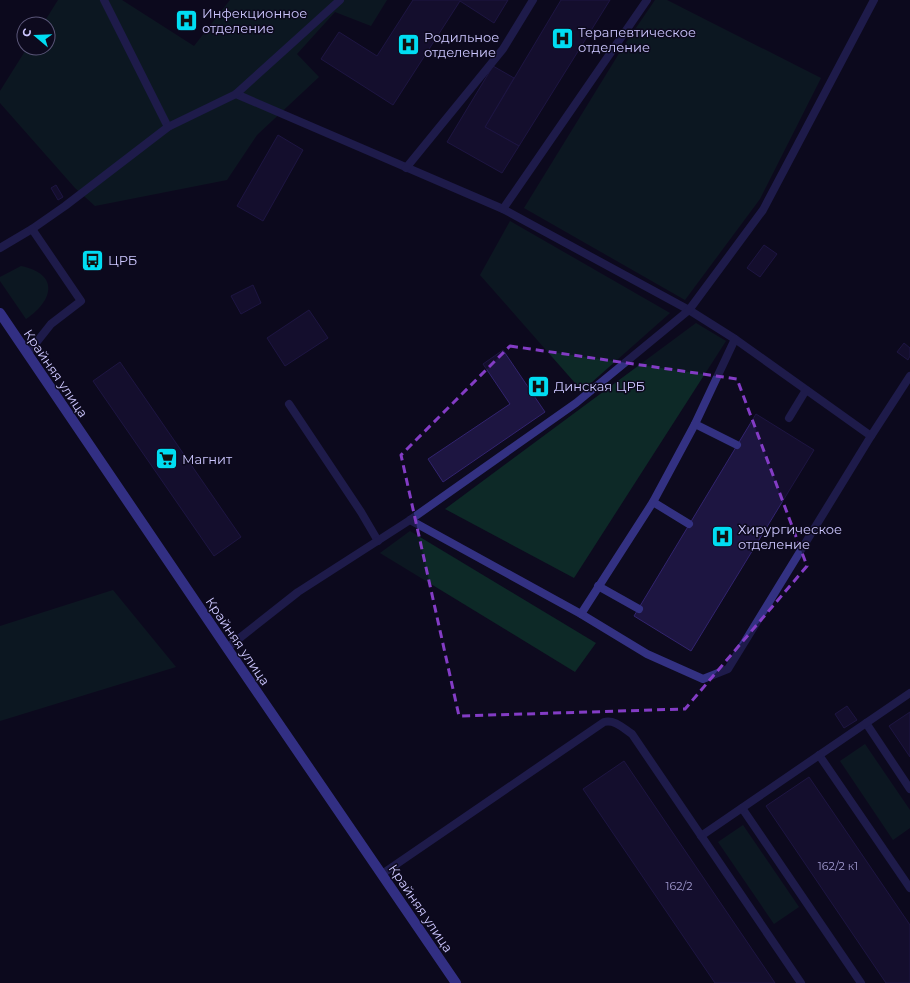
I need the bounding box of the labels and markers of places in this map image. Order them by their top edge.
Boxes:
place label: Инфекционное отделение [202,5,307,36]
hospital icon: Инфекционное отделение [173,7,199,33]
place label: Терапевтическое отделение [578,24,696,55]
hospital icon: Терапевтическое отделение [549,26,575,52]
place label: Родильное отделение [424,29,499,60]
hospital icon: Родильное отделение [396,31,422,57]
bus stop icon: ЦРБ [79,247,105,273]
place label: ЦРБ [108,252,137,268]
hospital icon: Динская ЦРБ [526,373,552,399]
place label: Динская ЦРБ [554,378,645,394]
supermarket icon: Магнит [154,446,180,472]
place label: Магнит [182,451,233,467]
place label: Хирургическое отделение [738,521,842,552]
hospital icon: Хирургическое отделение [709,523,735,549]

